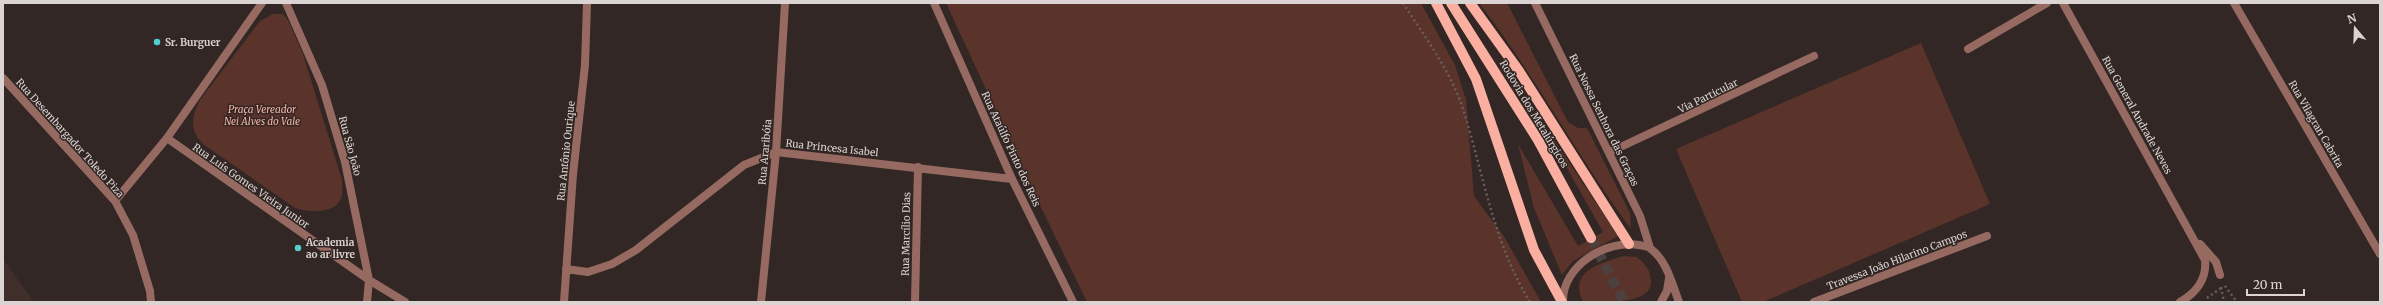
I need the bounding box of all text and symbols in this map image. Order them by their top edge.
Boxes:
north arrow [2335,8,2375,48]
text: N [2345,10,2358,27]
place label: Sr. Burguer [165,36,221,49]
marker: Sr. Burguer [152,37,162,47]
street label: Rua Nossa Senhora das Graças [1566,52,1642,188]
street label: Rua General Andrade Neves [2099,54,2175,176]
street label: Rodovia dos Metalúrgicos [1497,58,1571,170]
street label: Rua Desembargador Toledo Piza [13,76,127,201]
street label: Via Particular [1675,76,1741,117]
street label: Rua Vilagran Cabrita [2286,78,2347,171]
street label: Rua Ataúlfo Pinto dos Reis [979,89,1043,209]
street label: Rua Antônio Ourique [554,100,578,202]
park label: Praça Vereador Nei Alves do Vale [224,103,300,128]
street label: Rua São João [336,115,364,177]
street label: Rua Araribóia [756,118,774,185]
street label: Rua Princesa Isabel [785,137,879,159]
street label: Rua Luís Gomes Vieira Junior [190,141,312,232]
street label: Rua Marcílio Dias [899,192,913,276]
street label: Travessa João Hilarino Campos [1825,227,1969,293]
place label: Academia ao ar livre [305,236,355,261]
marker: Academia ao ar livre [293,243,303,253]
scale bar [2247,271,2304,297]
text: 20 m [2253,277,2282,292]

